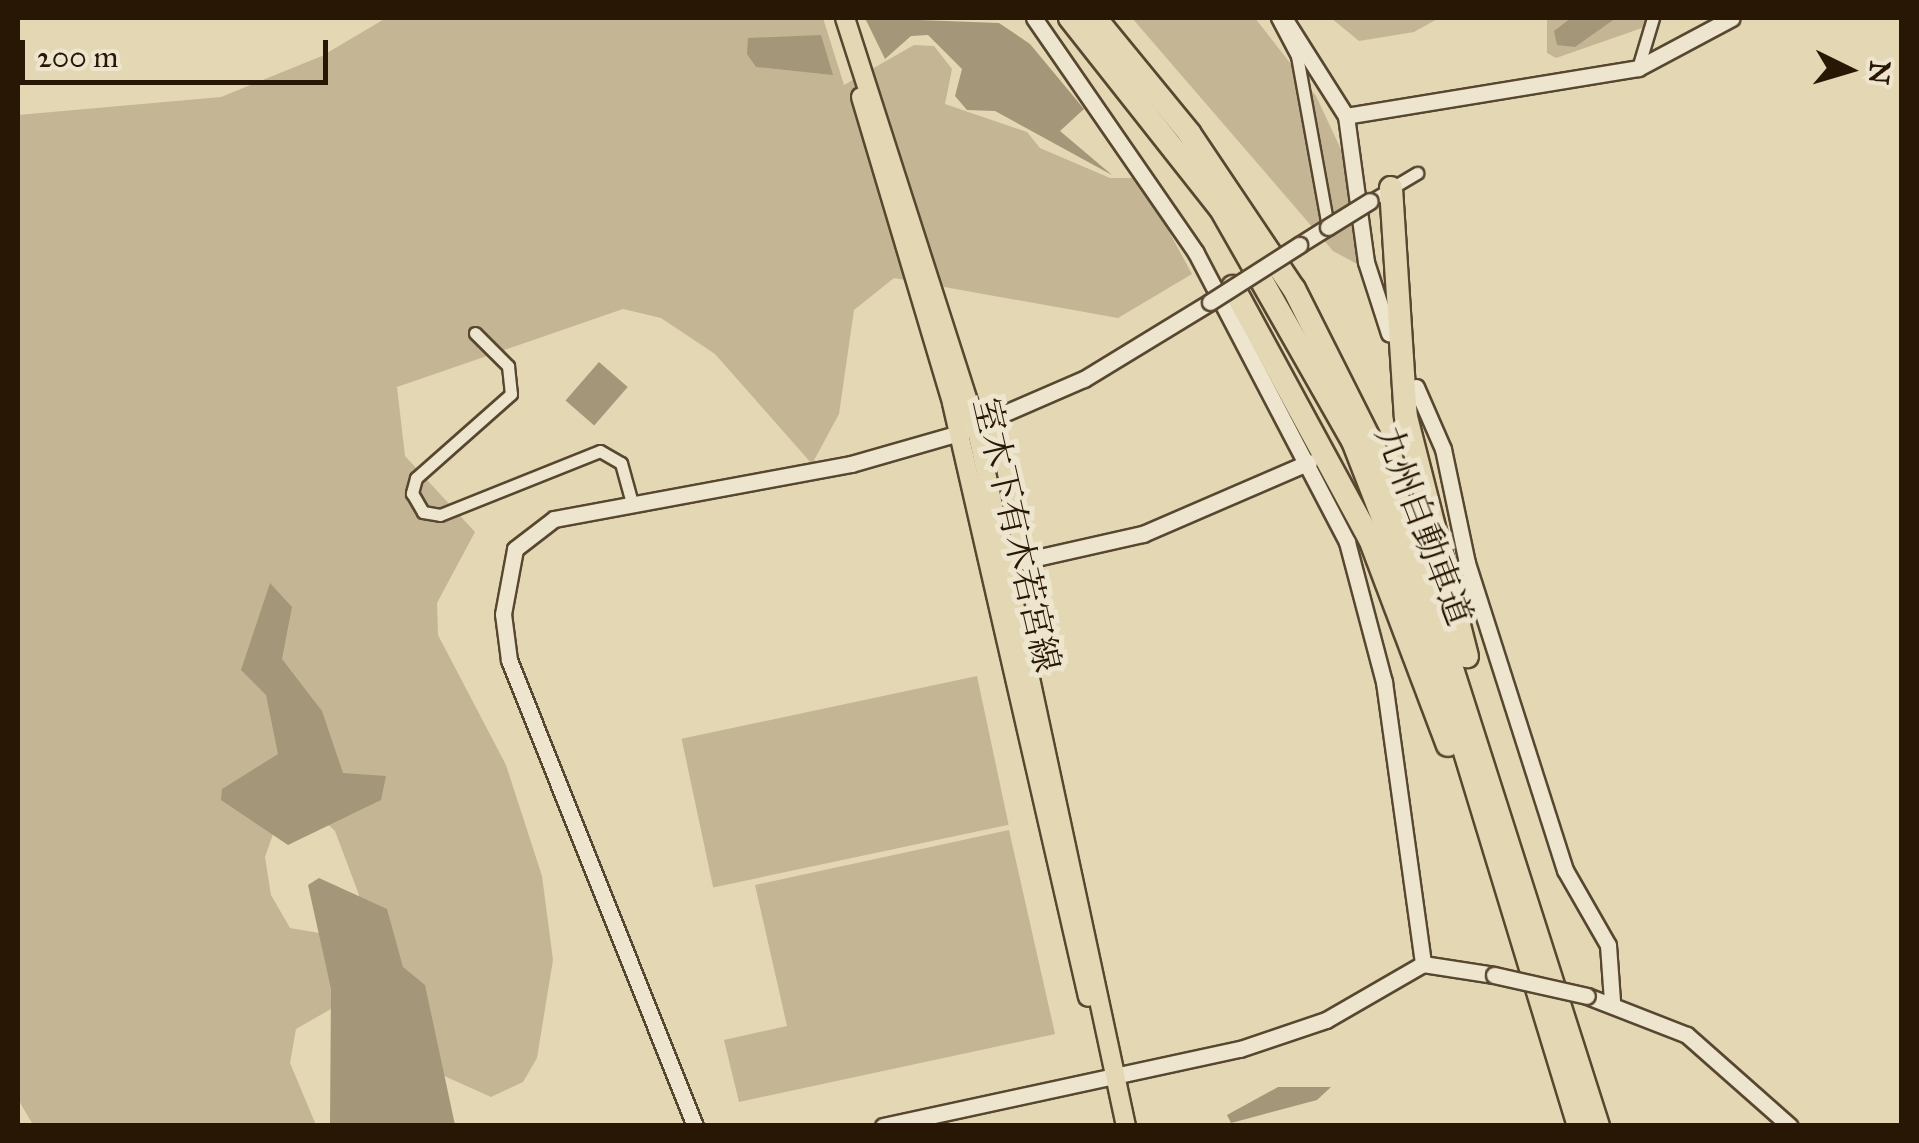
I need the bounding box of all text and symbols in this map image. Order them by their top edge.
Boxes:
scale bar [25,20,332,82]
north arrow [1799,20,1899,120]
text: 200 m [37,39,118,75]
text: N [1861,59,1898,86]
street label: 室木下有木若宮線 [964,394,1068,676]
street label: 九州自動車道 [1366,420,1480,632]

